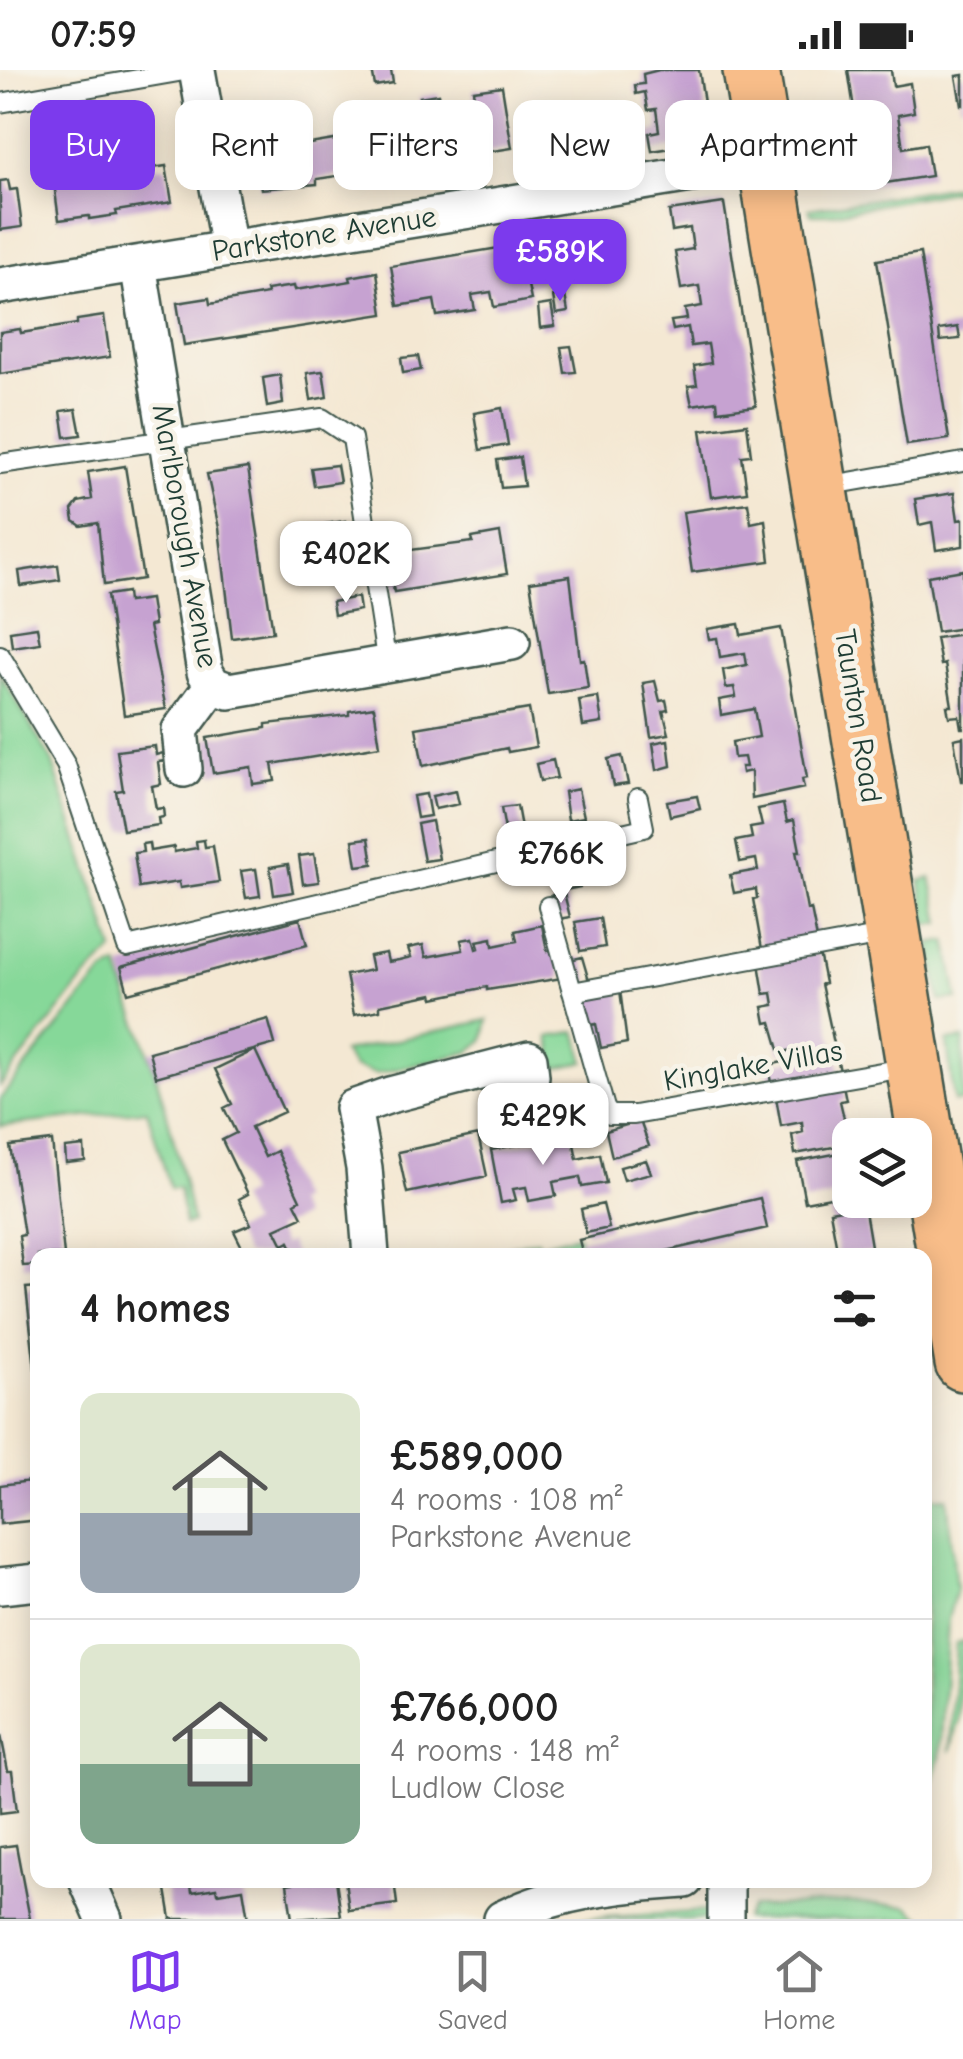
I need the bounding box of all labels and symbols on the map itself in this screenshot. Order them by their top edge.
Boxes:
street label: Parkstone Avenue [209,199,439,269]
pin: £589K [490,219,630,304]
street label: Marlborough Avenue [145,401,225,671]
pin: £402K [276,521,416,606]
street label: Taunton Road [827,627,889,805]
pin: £766K [491,821,631,906]
street label: Kinglake Villas [661,1033,845,1099]
pin: £429K [473,1083,613,1168]

